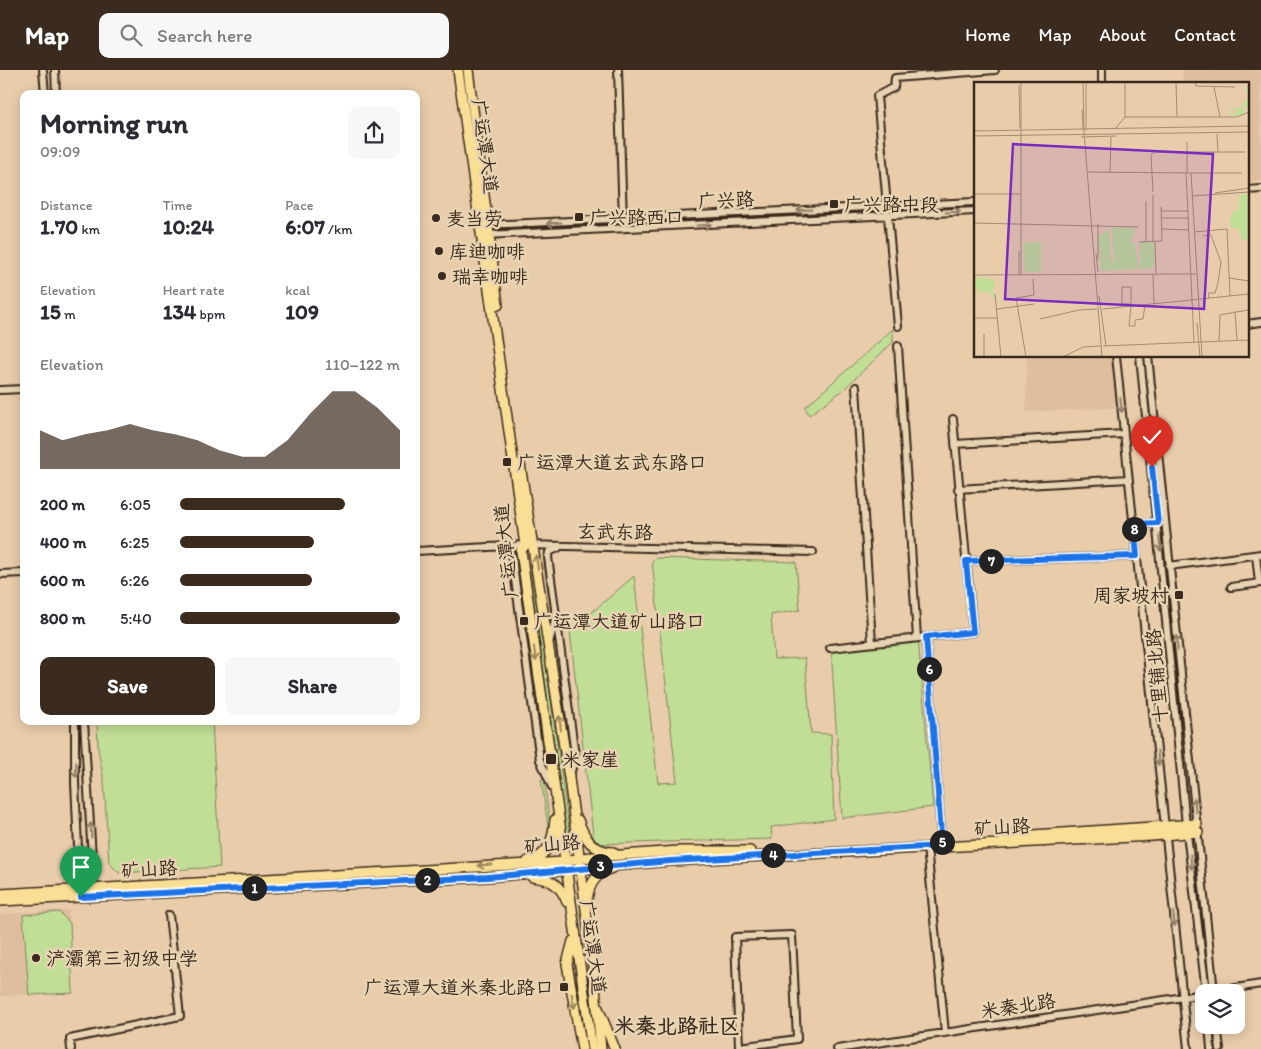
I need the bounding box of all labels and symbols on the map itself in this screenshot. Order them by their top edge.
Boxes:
inset map [974,82,1248,358]
street label: 广运潭大道 [467,97,503,195]
street label: 广兴路 [697,187,755,213]
place label: 广兴路中段 [844,193,939,216]
marker: 广兴路中段 [828,198,840,210]
place label: 广兴路西口 [589,206,684,229]
one-way arrow [796,206,812,215]
place label: 麦当劳 [446,207,503,230]
one-way arrow [945,208,961,217]
marker: 广兴路西口 [573,211,585,223]
marker: 麦当劳 [430,212,442,224]
one-way arrow [546,219,562,228]
one-way arrow [696,221,712,230]
place label: 库迪咖啡 [449,240,525,263]
marker: 库迪咖啡 [433,245,445,257]
place label: 瑞幸咖啡 [452,265,528,288]
marker: 瑞幸咖啡 [436,270,448,282]
one-way arrow [1116,396,1126,412]
pin [1131,416,1173,467]
place label: 广运潭大道玄武东路口 [517,451,707,474]
marker: 广运潭大道玄武东路口 [501,456,513,468]
street label: 广运潭大道 [490,503,522,599]
pin: 8 [1122,516,1146,542]
street label: 玄武东路 [577,520,653,544]
one-way arrow [1155,536,1165,552]
pin: 7 [978,548,1004,574]
one-way arrow [532,555,542,571]
place label: 周家坡村 [1093,584,1169,607]
marker: 周家坡村 [1173,589,1185,601]
place label: 广运潭大道矿山路口 [534,610,705,633]
marker: 广运潭大道矿山路口 [518,615,530,627]
street label: 十里铺北路 [1141,628,1173,724]
one-way arrow [1172,635,1182,651]
one-way arrow [531,646,541,662]
pin: 6 [916,656,942,682]
one-way arrow [555,716,565,732]
place label: 米家崖 [562,748,619,771]
one-way arrow [1153,750,1163,766]
marker: 米家崖 [544,752,558,766]
one-way arrow [71,762,80,778]
one-way arrow [1190,797,1200,813]
street label: 矿山路 [973,814,1031,840]
one-way arrow [86,822,96,838]
street label: 矿山路 [523,830,581,858]
pin: 5 [930,830,954,854]
pin: 4 [760,842,786,868]
pin [60,846,102,897]
pin: 3 [588,854,612,878]
one-way arrow [1186,854,1196,870]
street label: 矿山路 [120,856,178,882]
one-way arrow [477,860,493,869]
pin: 2 [414,868,440,892]
pin: 1 [242,876,266,900]
street label: 广运潭大道 [575,898,611,996]
one-way arrow [1170,911,1179,927]
place label: 浐灞第三初级中学 [46,947,198,970]
marker: 浐灞第三初级中学 [30,952,42,964]
place label: 广运潭大道米秦北路口 [364,976,554,999]
marker: 广运潭大道米秦北路口 [558,981,570,993]
street label: 米秦北路 [979,989,1057,1023]
one-way arrow [568,993,578,1009]
district label: 米秦北路社区 [614,1013,740,1038]

